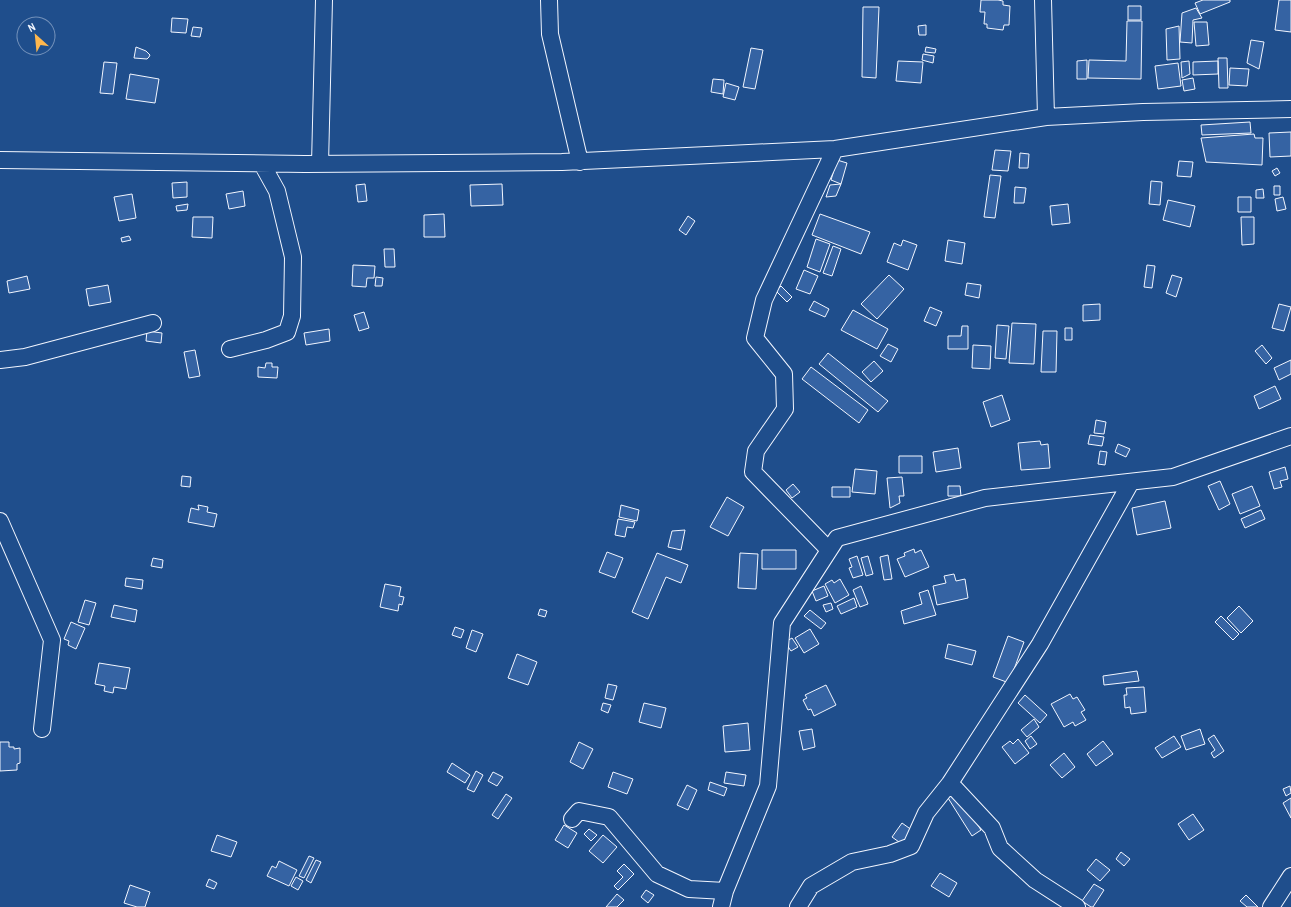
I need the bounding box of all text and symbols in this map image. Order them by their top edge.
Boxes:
north arrow [16,16,56,56]
text: N [25,19,38,35]

